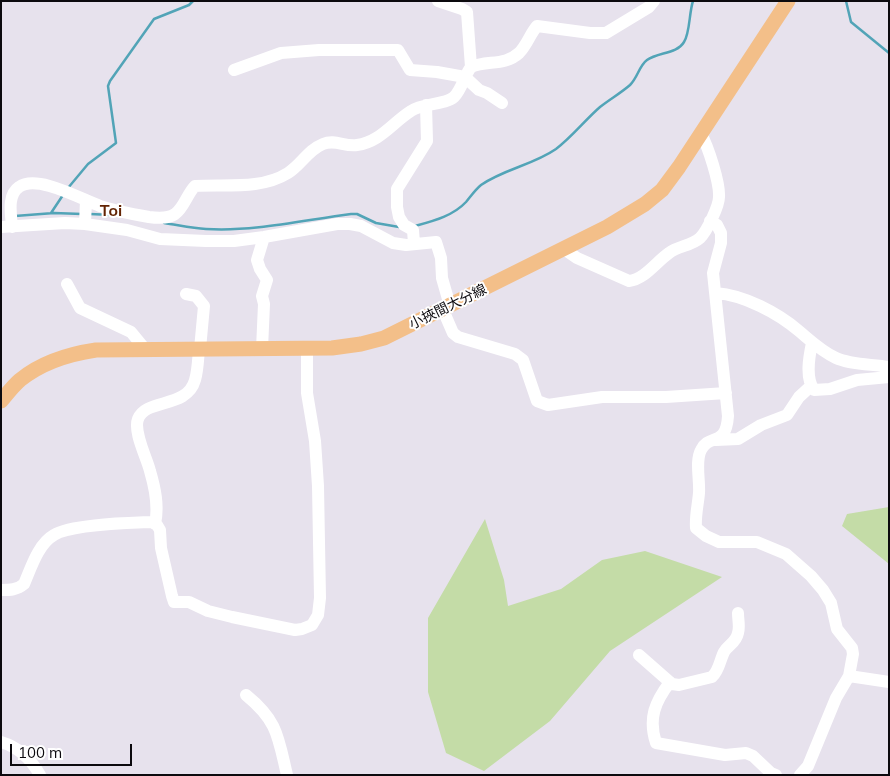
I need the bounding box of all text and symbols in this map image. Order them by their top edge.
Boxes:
district label: Toi [100,201,122,221]
street label: 小挾間大分線 [407,281,489,333]
scale bar [12,734,135,766]
text: 100 m [18,743,62,762]

